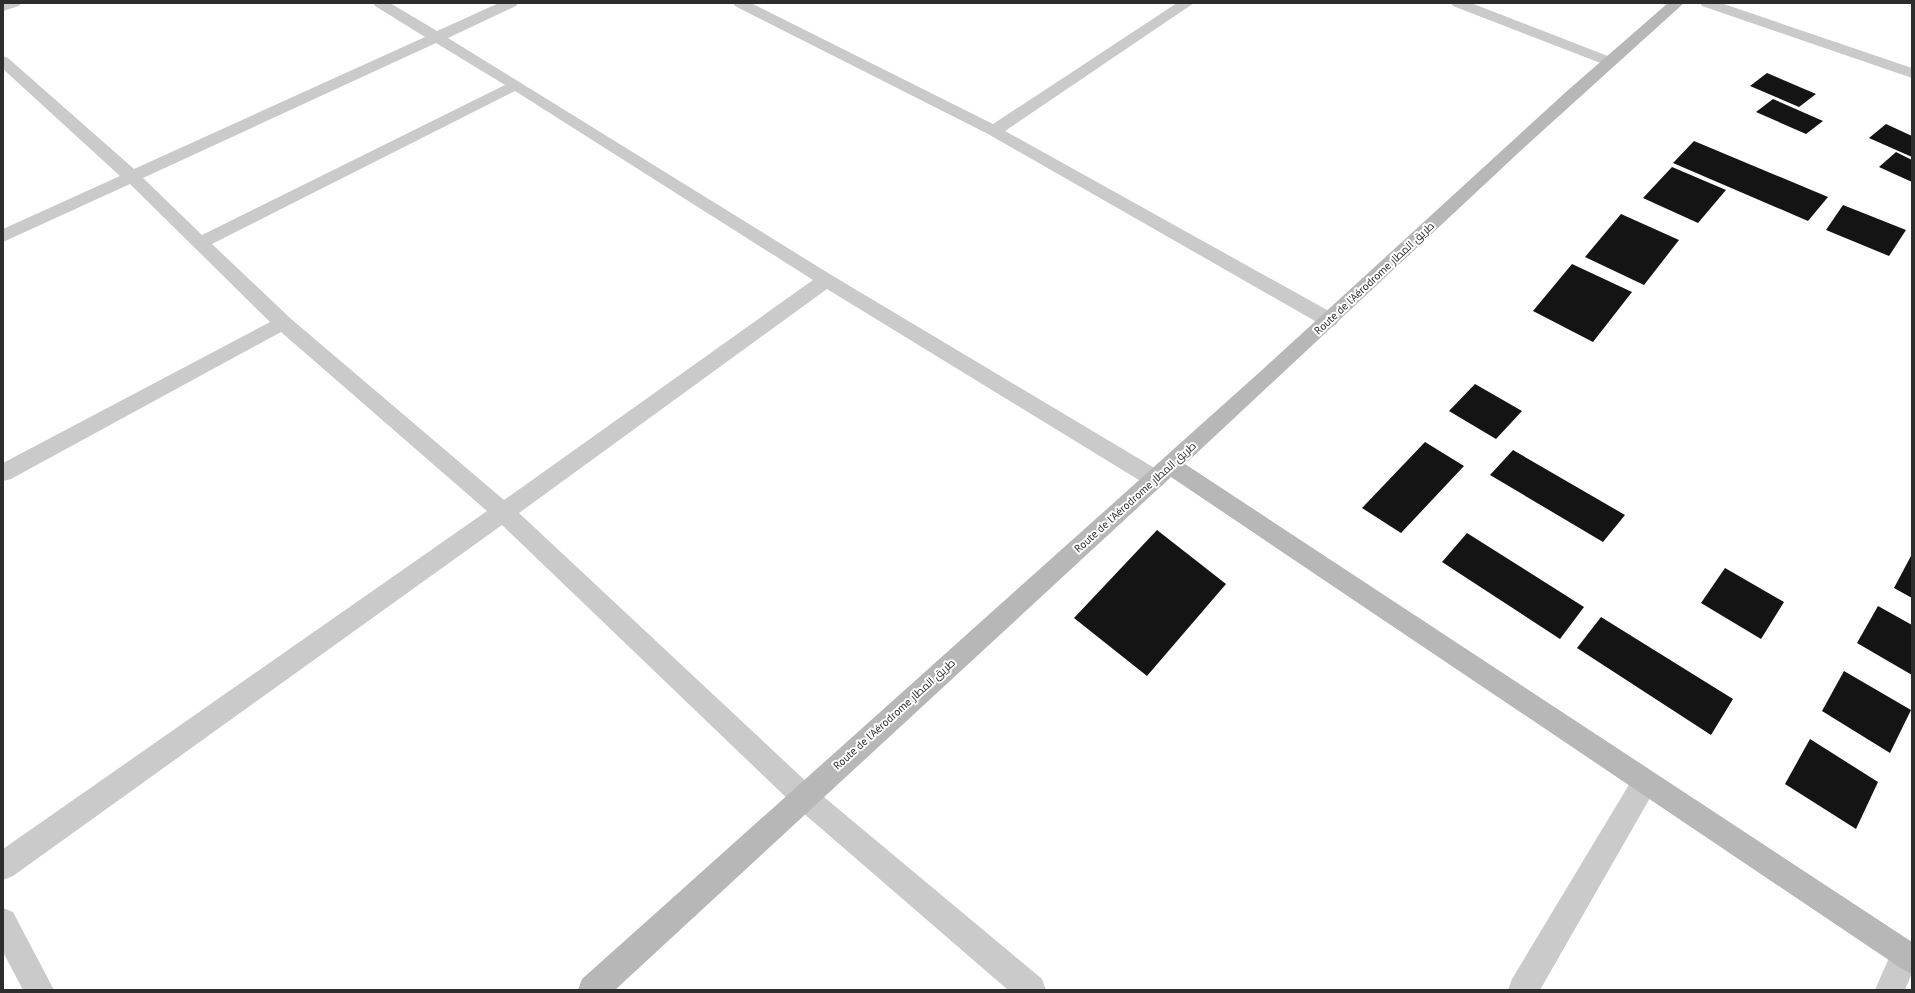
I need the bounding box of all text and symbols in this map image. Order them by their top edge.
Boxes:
street label: Route de l'Aérodrome طريق المطار [1311,219,1437,337]
street label: Route de l'Aérodrome طريق المطار [1071,439,1199,555]
street label: Route de l'Aérodrome طريق المطار [830,656,958,772]

